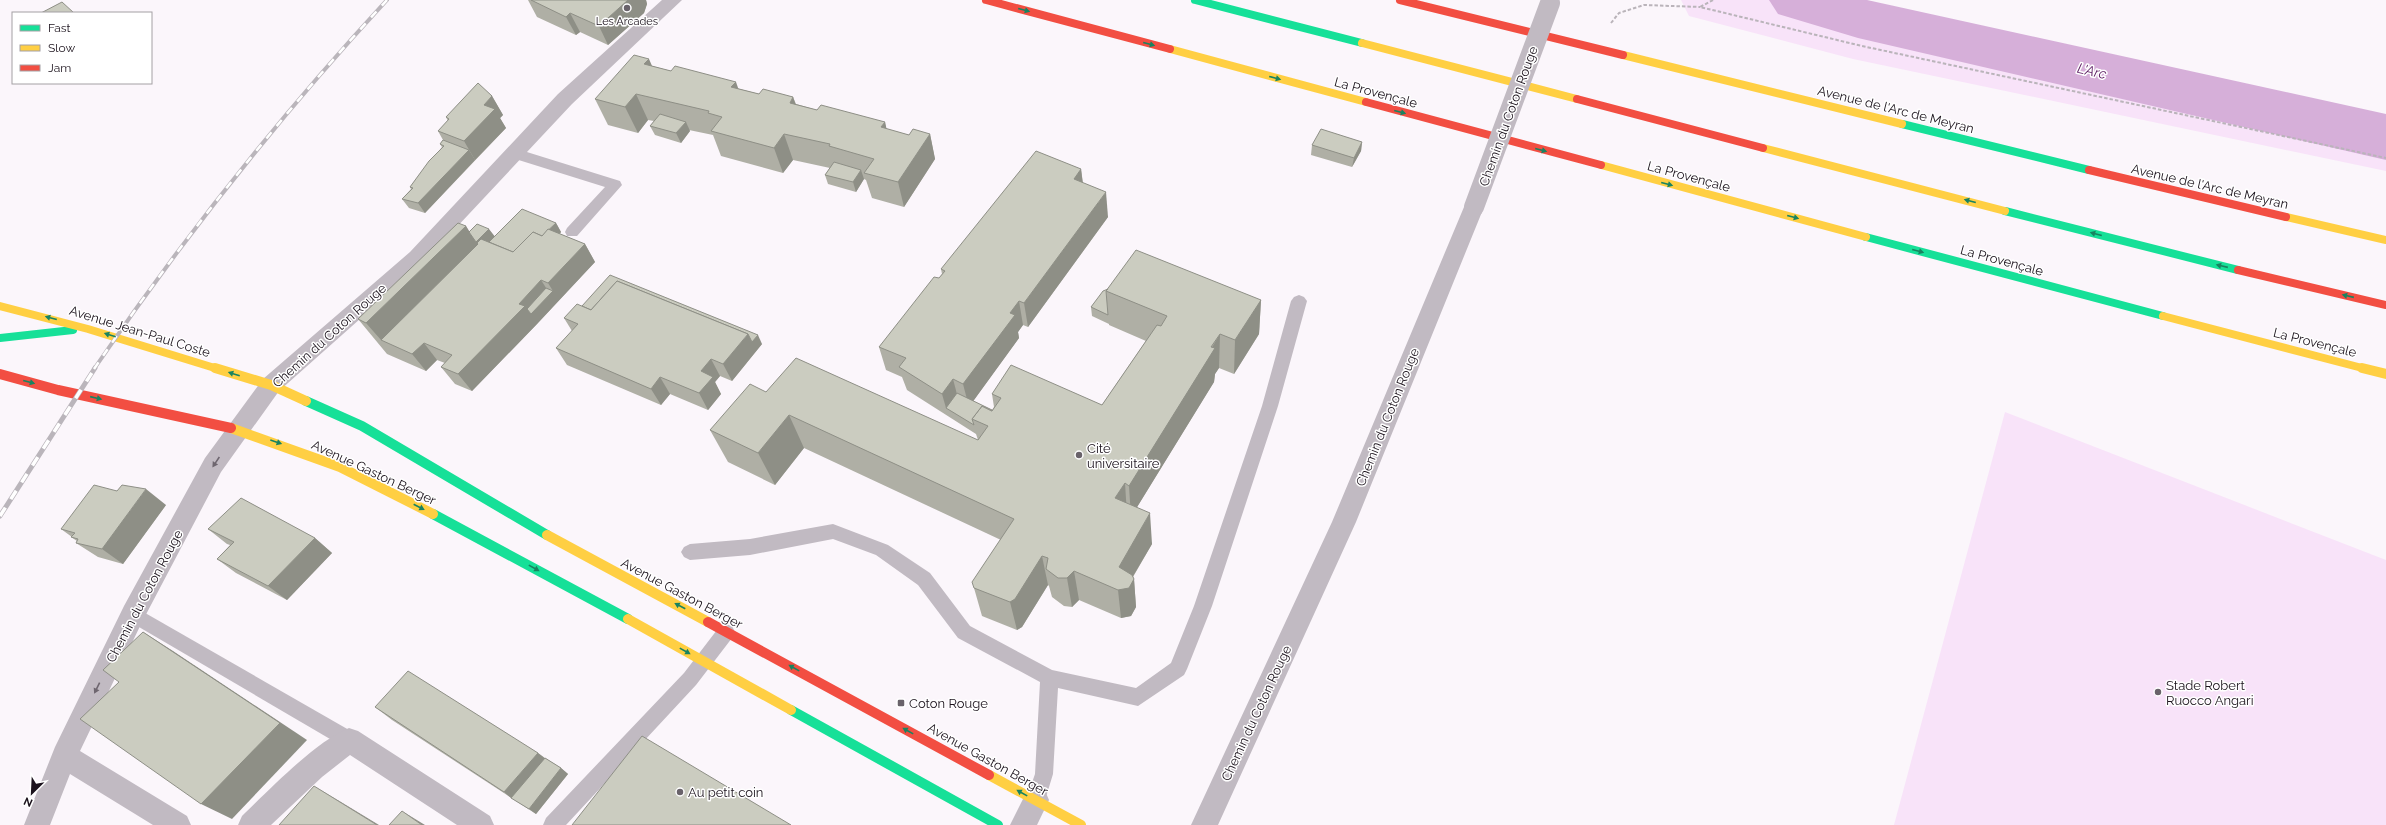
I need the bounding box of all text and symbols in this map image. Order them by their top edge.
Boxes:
marker: Les Arcades [622,3,632,13]
one-way arrow [1018,7,1030,13]
legend [12,12,152,84]
place label: Les Arcades [596,15,658,28]
text: Fast [48,21,71,35]
text: Slow [48,41,75,55]
one-way arrow [1143,41,1155,47]
street label: Chemin du Coton Rouge [1476,44,1541,188]
water label: L'Arc [2076,60,2109,82]
text: Jam [48,61,71,75]
street label: La Provençale [1333,74,1419,111]
one-way arrow [1269,75,1281,81]
street label: Avenue de l'Arc de Meyran [1816,83,1976,136]
one-way arrow [1394,109,1406,115]
one-way arrow [1536,147,1548,153]
street label: La Provençale [1646,158,1732,195]
street label: Avenue de l'Arc de Meyran [2130,161,2290,212]
one-way arrow [1661,181,1673,187]
one-way arrow [1964,198,1976,204]
one-way arrow [1787,214,1799,220]
one-way arrow [2089,231,2101,237]
street label: La Provençale [1959,242,2045,279]
one-way arrow [1912,248,1924,254]
one-way arrow [2215,263,2227,269]
street label: Chemin du Coton Rouge [269,280,390,390]
one-way arrow [2342,293,2354,299]
street label: Avenue Jean-Paul Coste [68,303,212,360]
one-way arrow [45,315,57,321]
street label: La Provençale [2272,325,2358,360]
one-way arrow [103,332,115,338]
street label: Chemin du Coton Rouge [1353,346,1422,488]
one-way arrow [227,370,239,376]
one-way arrow [23,379,35,385]
one-way arrow [90,396,102,402]
street label: Avenue Gaston Berger [309,437,439,508]
one-way arrow [270,440,282,446]
place label: Cité universitaire [1087,441,1160,471]
marker: Cité universitaire [1074,450,1084,460]
one-way arrow [212,457,220,467]
one-way arrow [414,504,425,510]
street label: Chemin du Coton Rouge [103,527,186,665]
street label: Avenue Gaston Berger [618,555,745,632]
one-way arrow [529,564,540,571]
one-way arrow [674,603,686,610]
street label: Chemin du Coton Rouge [1218,643,1295,783]
one-way arrow [679,648,691,655]
one-way arrow [788,665,800,672]
place label: Stade Robert Ruocco Angari [2166,678,2254,708]
one-way arrow [94,682,100,694]
marker: Stade Robert Ruocco Angari [2153,687,2163,697]
place label: Coton Rouge [909,696,988,711]
marker: Coton Rouge [896,698,906,708]
street label: Avenue Gaston Berger [925,720,1051,799]
one-way arrow [902,727,914,734]
north arrow [12,773,52,813]
place label: Au petit coin [688,785,763,800]
marker: Au petit coin [675,787,685,797]
one-way arrow [1017,789,1028,796]
text: N [22,794,35,809]

